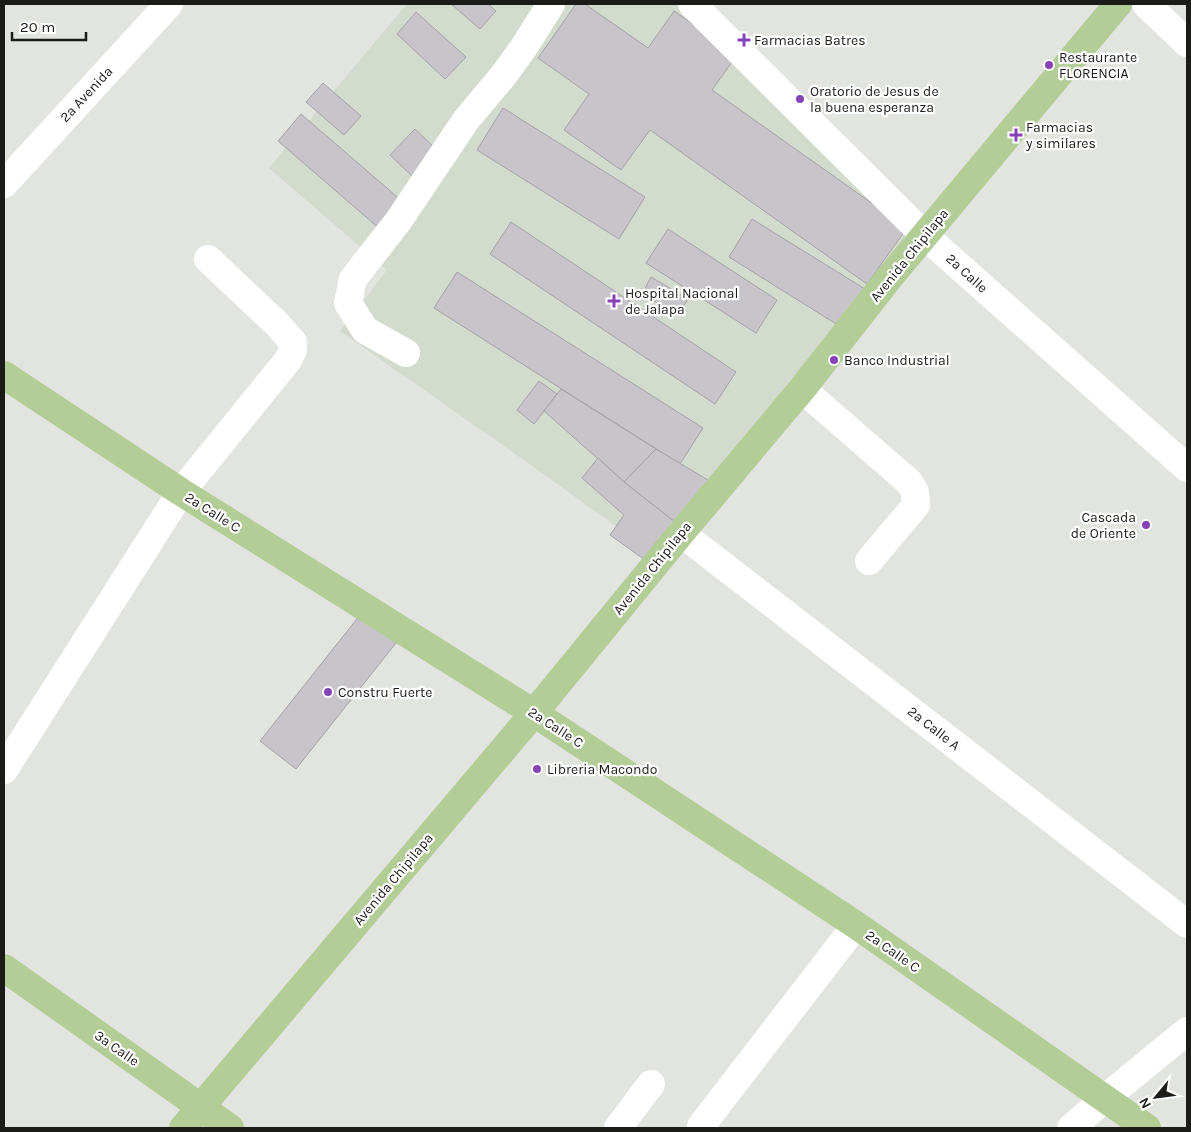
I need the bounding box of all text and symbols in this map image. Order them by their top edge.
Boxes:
scale bar [12,10,86,42]
text: 20 m [20,18,55,36]
place label: Farmacias Batres [754,32,866,49]
marker: Farmacias Batres [738,34,750,46]
place label: Restaurante FLORENCIA [1059,49,1137,82]
marker: Restaurante FLORENCIA [1043,59,1055,71]
street label: 2a Avenida [56,63,116,126]
place label: Oratorio de Jesus de la buena esperanza [810,83,939,116]
marker: Oratorio de Jesus de la buena esperanza [794,93,806,105]
place label: Farmacias y similares [1025,119,1096,152]
marker: Farmacias y similares [1010,129,1022,141]
street label: Avenida Chipilapa [867,205,952,305]
street label: 2a Calle [942,250,991,297]
place label: Hospital Nacional de Jalapa [625,285,738,318]
marker: Hospital Nacional de Jalapa [607,294,621,308]
place label: Banco Industrial [844,352,950,369]
marker: Banco Industrial [828,354,840,366]
street label: 2a Calle C [182,489,244,536]
place label: Cascada de Oriente [1071,509,1136,542]
street label: Avenida Chipilapa [610,518,695,618]
marker: Cascada de Oriente [1140,519,1152,531]
place label: Constru Fuerte [338,684,432,701]
marker: Constru Fuerte [322,686,334,698]
street label: 2a Calle C [525,703,587,752]
street label: 2a Calle A [904,703,963,754]
place label: Libreria Macondo [547,761,657,778]
marker: Libreria Macondo [531,763,543,775]
street label: Avenida Chipilapa [350,830,437,929]
street label: 2a Calle C [862,927,923,976]
street label: 3a Calle [91,1027,142,1070]
north arrow [1131,1072,1181,1122]
text: N [1135,1095,1155,1112]

